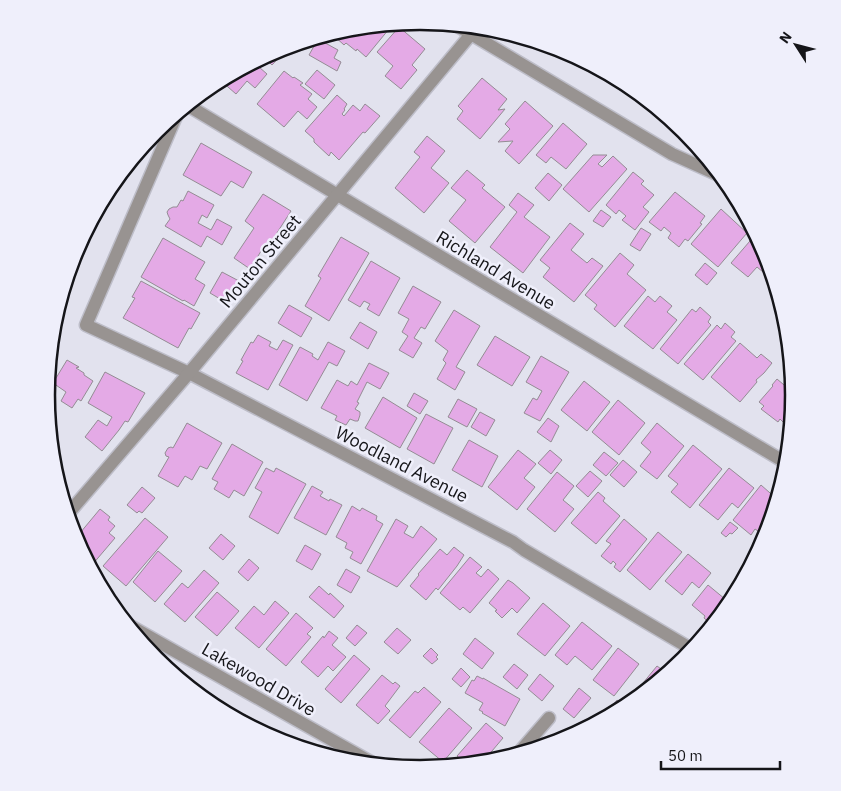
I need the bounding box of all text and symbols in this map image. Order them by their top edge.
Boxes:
north arrow [771,20,821,70]
text: N [775,28,796,47]
street label: Mouton Street [214,210,306,312]
street label: Richland Avenue [432,225,560,315]
street label: Woodland Avenue [332,421,472,507]
street label: Lakewood Drive [198,637,320,721]
scale bar [661,738,780,770]
text: 50 m [668,746,703,765]

